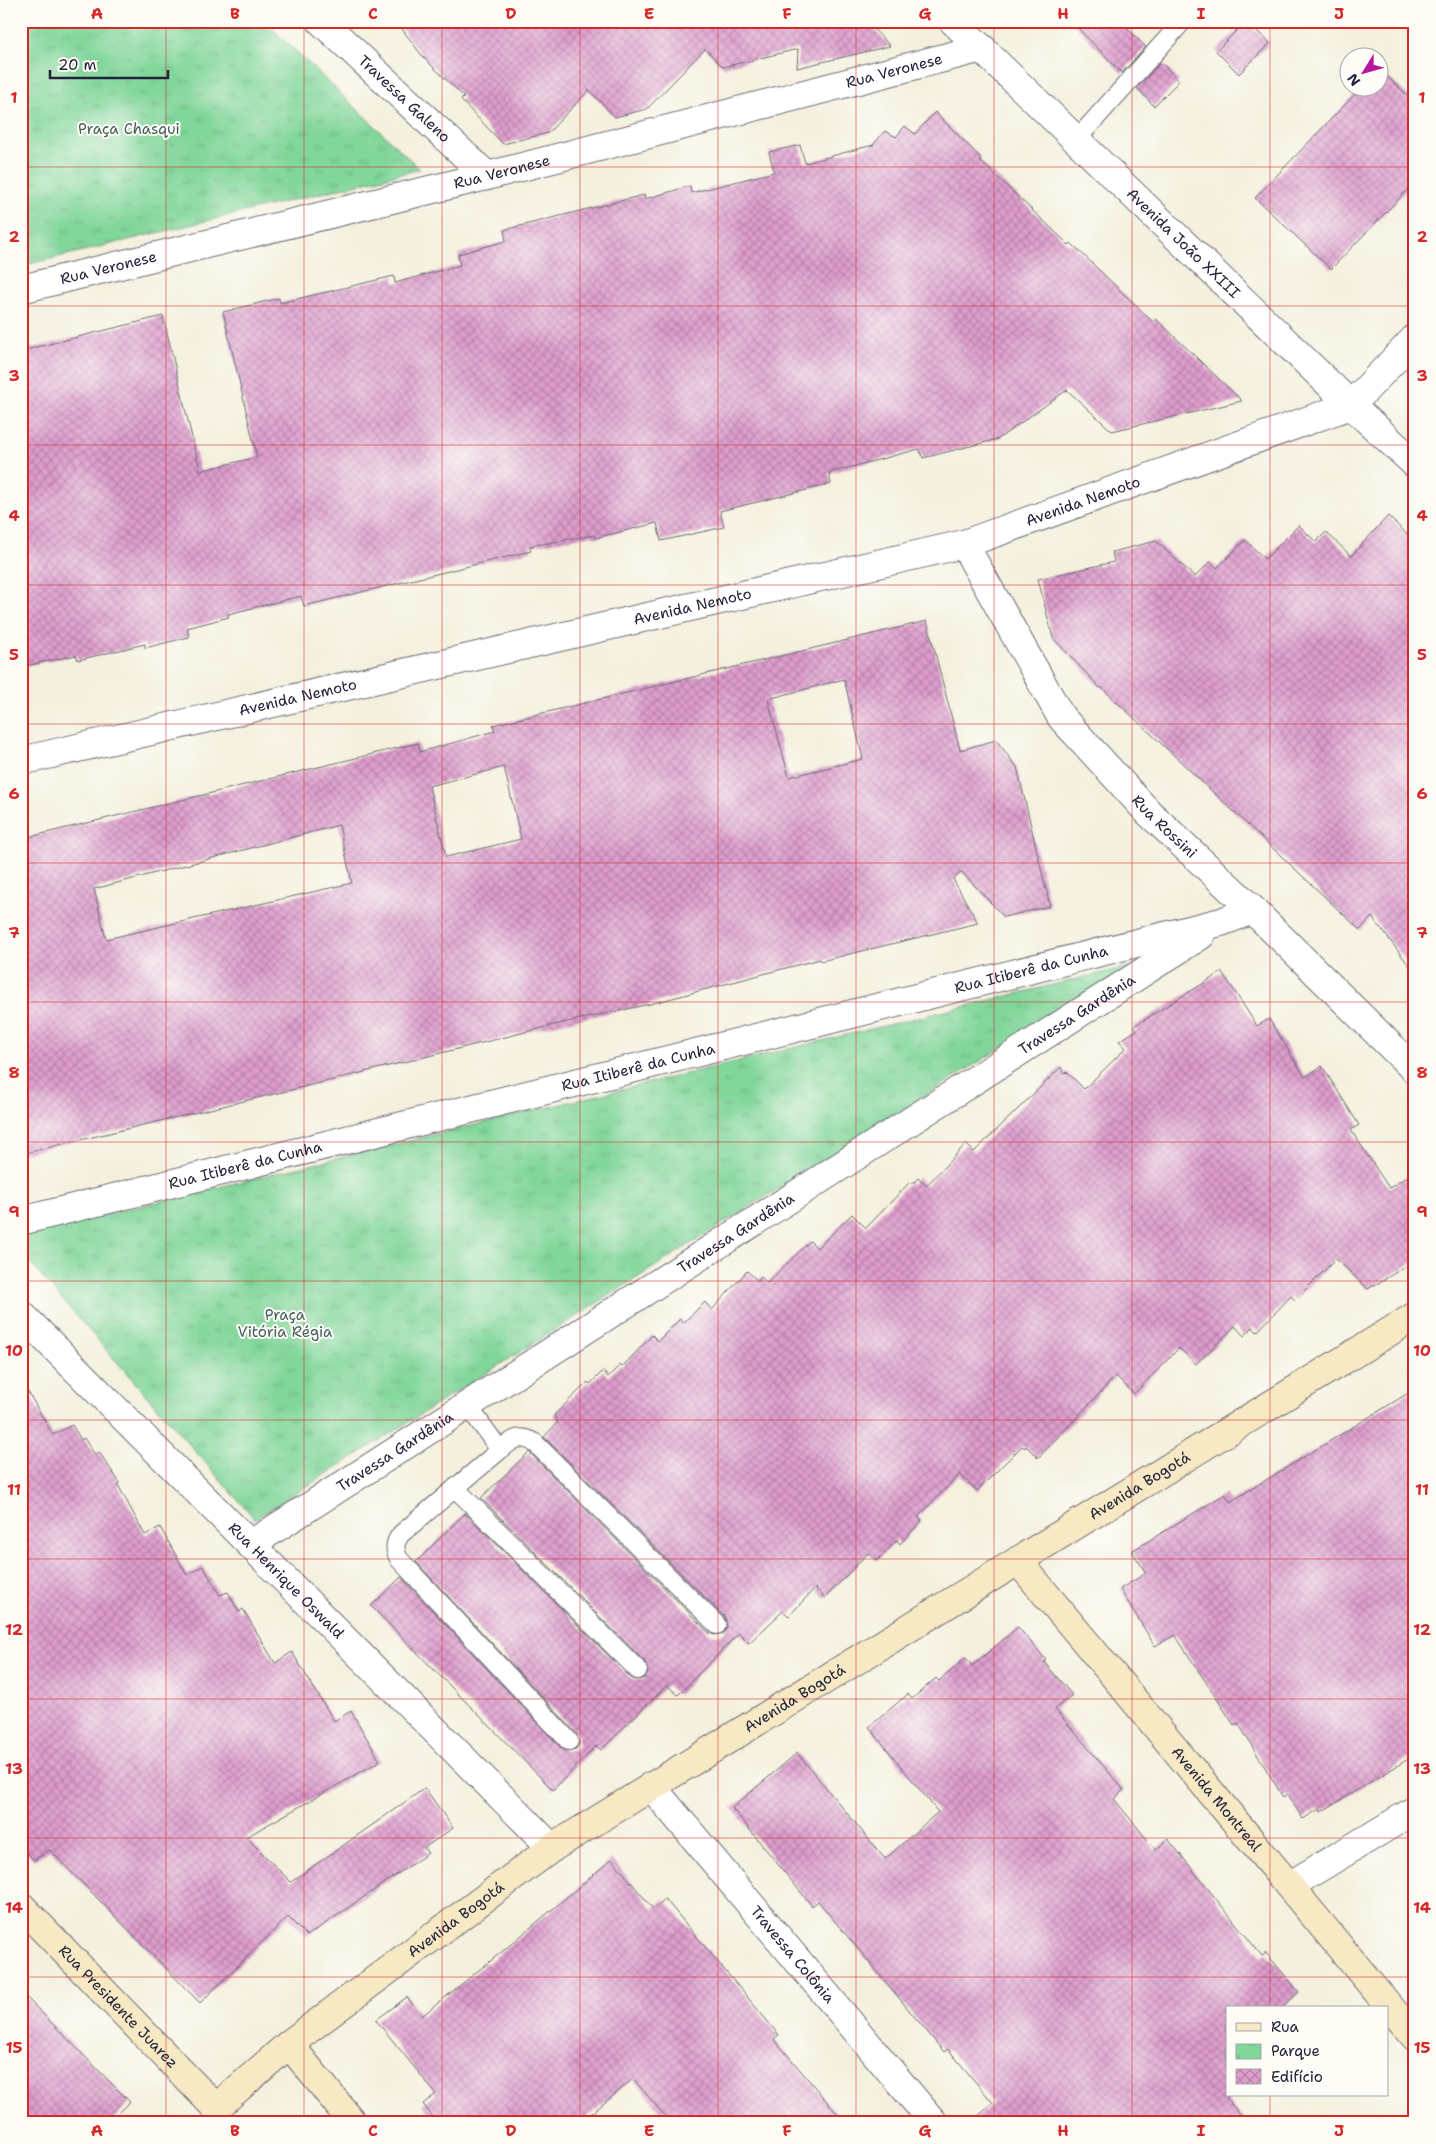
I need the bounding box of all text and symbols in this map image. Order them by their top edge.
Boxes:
text: A [91,3,103,24]
text: B [230,3,240,24]
text: C [368,3,378,24]
text: D [505,3,517,24]
text: E [644,3,654,24]
text: F [782,3,792,24]
text: G [919,3,932,24]
text: H [1057,3,1069,24]
text: I [1197,3,1206,24]
text: J [1334,3,1344,24]
scale bar [50,48,168,80]
north arrow [1338,48,1388,98]
street label: Rua Veronese [844,49,944,93]
street label: Travessa Galeno [354,51,455,147]
text: 20 m [58,55,97,75]
text: N [1343,70,1364,90]
text: 1 [10,87,18,108]
text: 1 [1418,87,1426,108]
park label: Praça Chasqui [78,119,180,139]
street label: Rua Veronese [452,150,552,194]
street label: Avenida João XXIII [1122,184,1244,303]
text: 2 [8,226,20,247]
text: 2 [1416,226,1428,247]
street label: Rua Veronese [58,246,159,289]
text: 3 [8,365,20,386]
text: 3 [1416,365,1428,386]
street label: Avenida Nemoto [1023,472,1143,531]
text: 4 [8,505,20,526]
text: 4 [1416,505,1428,526]
street label: Avenida Nemoto [631,583,753,630]
text: 5 [9,644,19,665]
text: 5 [1417,644,1427,665]
street label: Avenida Nemoto [237,674,359,721]
text: 6 [8,783,20,804]
text: 6 [1416,783,1428,804]
street label: Rua Rossini [1127,791,1201,863]
text: 7 [8,922,20,943]
text: 7 [1416,922,1428,943]
street label: Rua Itiberê da Cunha [952,940,1111,998]
street label: Travessa Gardênia [1015,969,1140,1059]
street label: Rua Itiberê da Cunha [559,1038,718,1096]
text: 8 [8,1062,20,1083]
text: 8 [1416,1062,1428,1083]
street label: Rua Itiberê da Cunha [166,1136,325,1194]
street label: Travessa Gardênia [674,1188,799,1278]
text: 9 [8,1201,20,1222]
text: 9 [1416,1201,1428,1222]
park label: Praça Vitória Régia [238,1305,333,1342]
text: 10 [5,1340,23,1361]
text: 10 [1413,1340,1431,1361]
street label: Travessa Gardênia [333,1407,458,1497]
street label: Avenida Bogotá [1085,1447,1194,1525]
text: 11 [7,1479,21,1500]
text: 11 [1415,1479,1429,1500]
street label: Rua Henrique Oswald [224,1518,349,1643]
text: 12 [5,1619,23,1640]
text: 12 [1413,1619,1431,1640]
street label: Avenida Bogotá [740,1659,850,1737]
street label: Avenida Montreal [1167,1742,1267,1856]
text: 13 [5,1758,23,1779]
text: 13 [1413,1758,1431,1779]
street label: Avenida Bogotá [404,1877,509,1962]
text: 14 [5,1897,23,1918]
text: 14 [1413,1897,1431,1918]
street label: Travessa Colônia [746,1902,840,2008]
street label: Rua Presidente Juarez [54,1941,182,2073]
legend [1226,2006,1388,2096]
text: Rua [1271,2017,1300,2037]
text: 15 [5,2037,23,2058]
text: 15 [1413,2037,1431,2058]
text: Parque [1271,2041,1320,2061]
text: Edifício [1271,2067,1323,2087]
text: A [91,2120,103,2141]
text: B [230,2120,240,2141]
text: C [368,2120,378,2141]
text: D [505,2120,517,2141]
text: E [644,2120,654,2141]
text: F [782,2120,792,2141]
text: G [919,2120,932,2141]
text: H [1057,2120,1069,2141]
text: I [1197,2120,1206,2141]
text: J [1334,2120,1344,2141]

